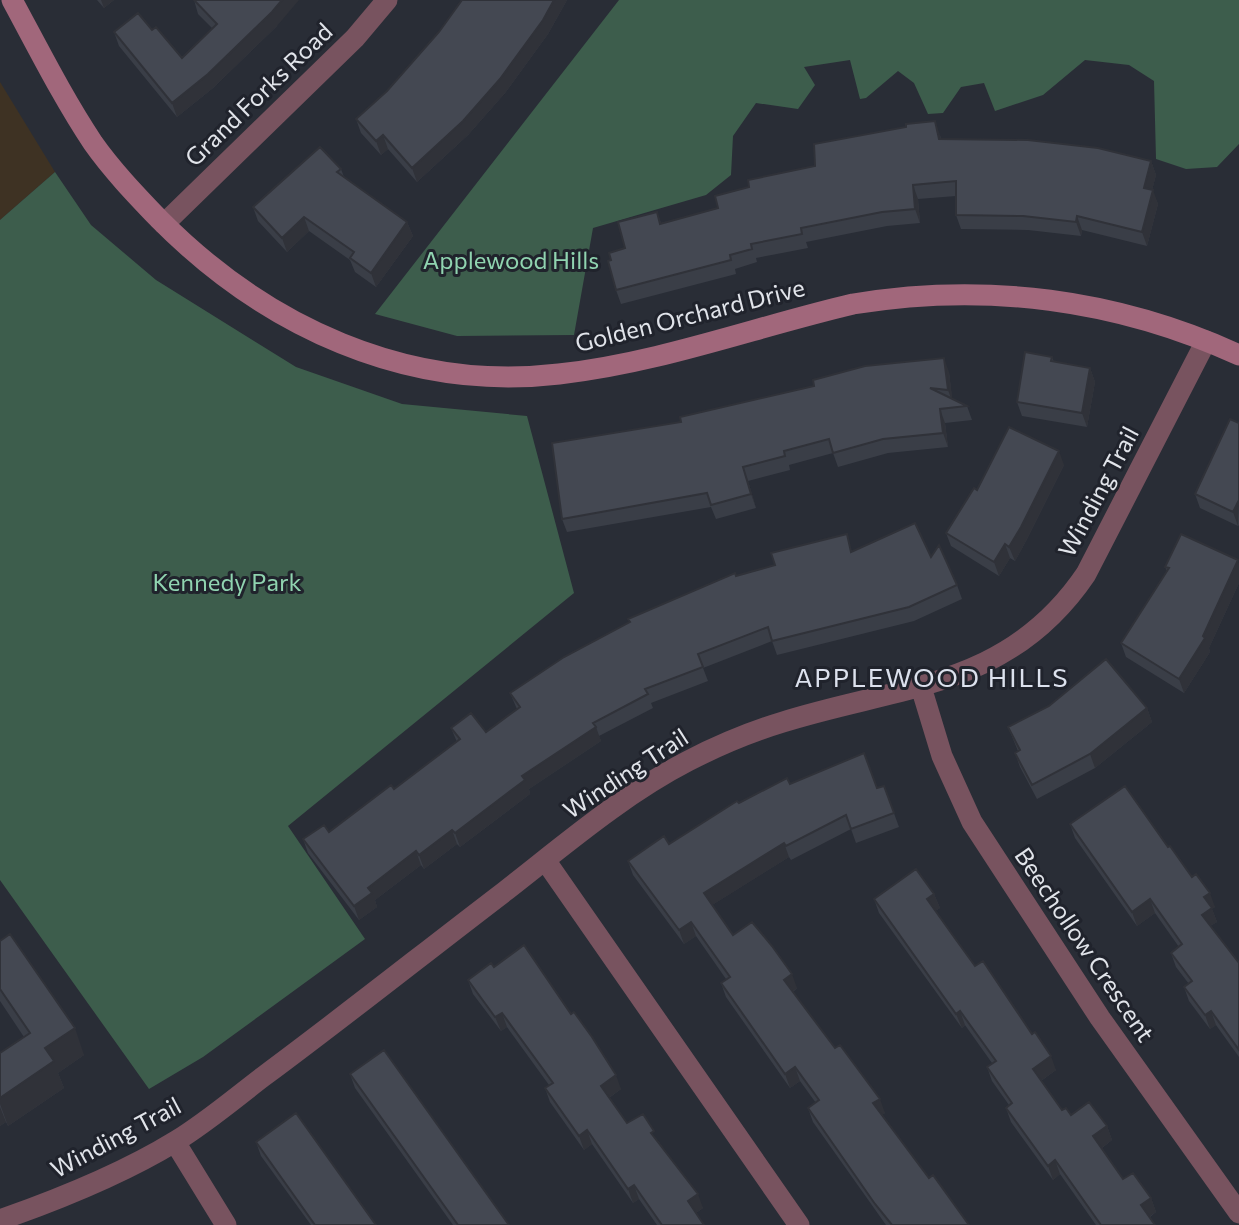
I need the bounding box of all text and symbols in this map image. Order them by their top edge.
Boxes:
street label: Grand Forks Road [178,16,338,172]
park label: Applewood Hills [423,245,599,274]
street label: Golden Orchard Drive [572,272,807,357]
street label: Winding Trail [1051,421,1144,561]
park label: Kennedy Park [152,567,302,596]
district label: APPLEWOOD HILLS [794,661,1070,692]
street label: Winding Trail [557,722,693,824]
street label: Beechollow Crescent [1009,842,1161,1047]
street label: Winding Trail [45,1090,185,1183]

